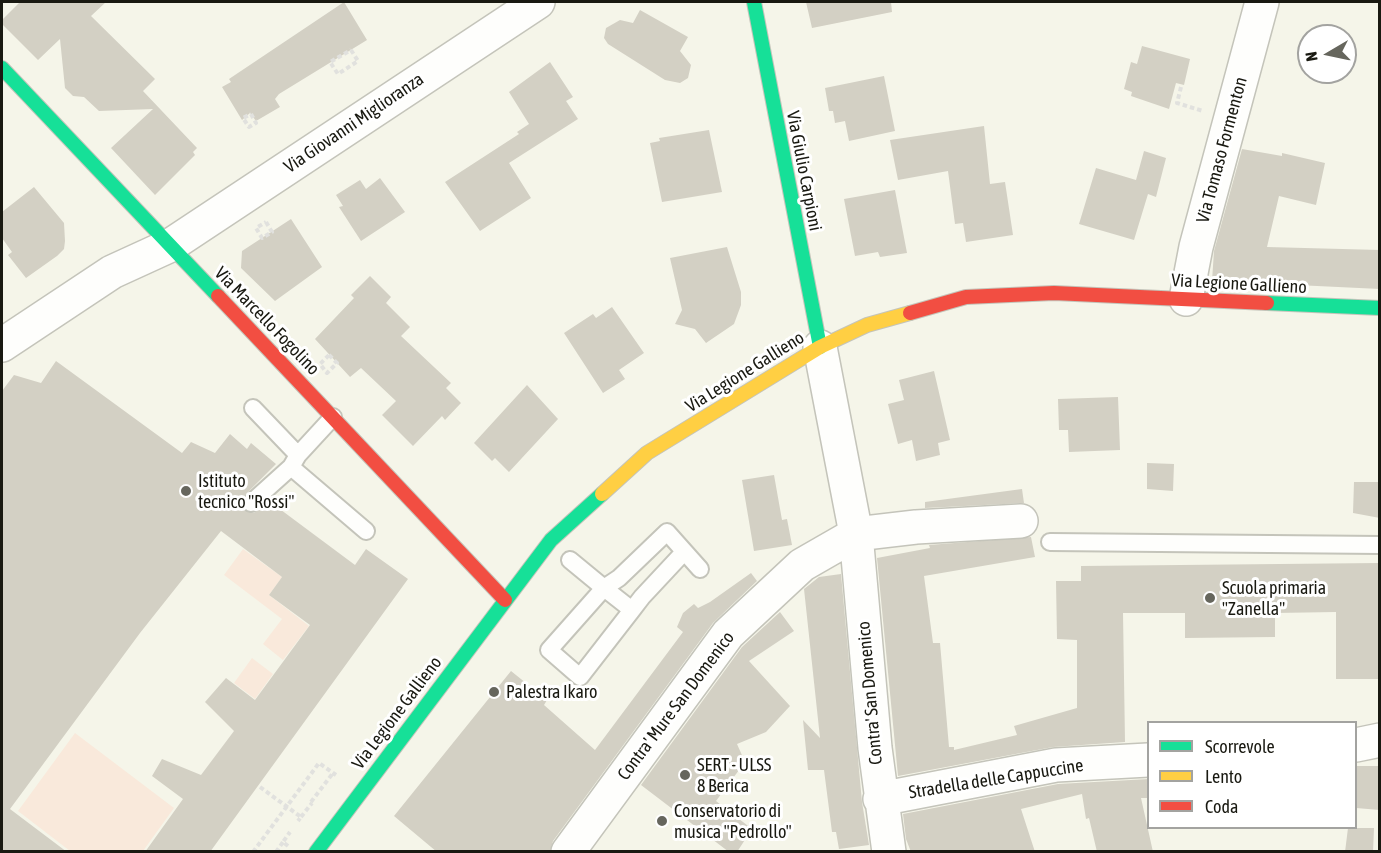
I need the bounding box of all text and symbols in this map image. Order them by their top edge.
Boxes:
north arrow [1297,24,1357,84]
text: N [1302,50,1321,63]
street label: Via Giovanni Miglioranza [280,68,428,178]
street label: Via Tomaso Formenton [1192,75,1252,225]
street label: Via Giulio Carpioni [782,109,826,233]
street label: Via Marcello Fogolino [210,262,324,380]
street label: Via Legione Gallieno [1171,270,1307,298]
street label: Via Legione Gallieno [682,327,808,417]
place label: Istituto tecnico "Rossi" [198,470,294,512]
marker: Istituto tecnico "Rossi" [179,484,193,498]
place label: Scuola primaria "Zanella" [1222,577,1326,620]
marker: Scuola primaria "Zanella" [1203,591,1217,605]
street label: Contra' San Domenico [853,620,887,766]
street label: Contra' Mure San Domenico [613,627,739,785]
street label: Via Legione Gallieno [348,652,446,774]
place label: Palestra Ikaro [506,681,598,703]
marker: Palestra Ikaro [487,685,501,699]
legend [1147,721,1357,829]
text: Scorrevole [1205,736,1275,757]
place label: SERT - ULSS 8 Berica [697,754,771,796]
street label: Stradella delle Cappuccine [907,755,1085,803]
text: Lento [1205,766,1242,787]
marker: SERT - ULSS 8 Berica [678,768,692,782]
text: Coda [1205,796,1238,817]
place label: Conservatorio di musica "Pedrollo" [674,800,792,842]
marker: Conservatorio di musica "Pedrollo" [655,814,669,828]

